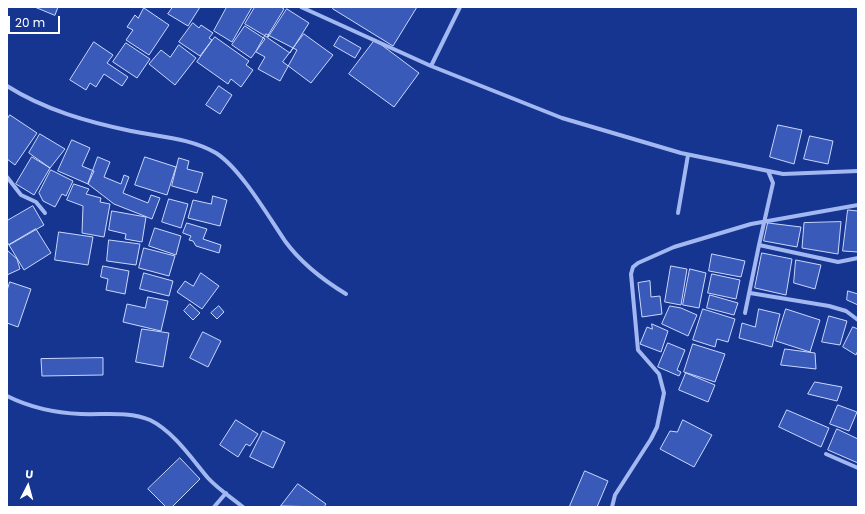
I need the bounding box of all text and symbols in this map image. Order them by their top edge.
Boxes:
scale bar [10,8,62,34]
text: 20 m [15,14,45,31]
north arrow [8,466,48,506]
text: U [25,466,34,482]

